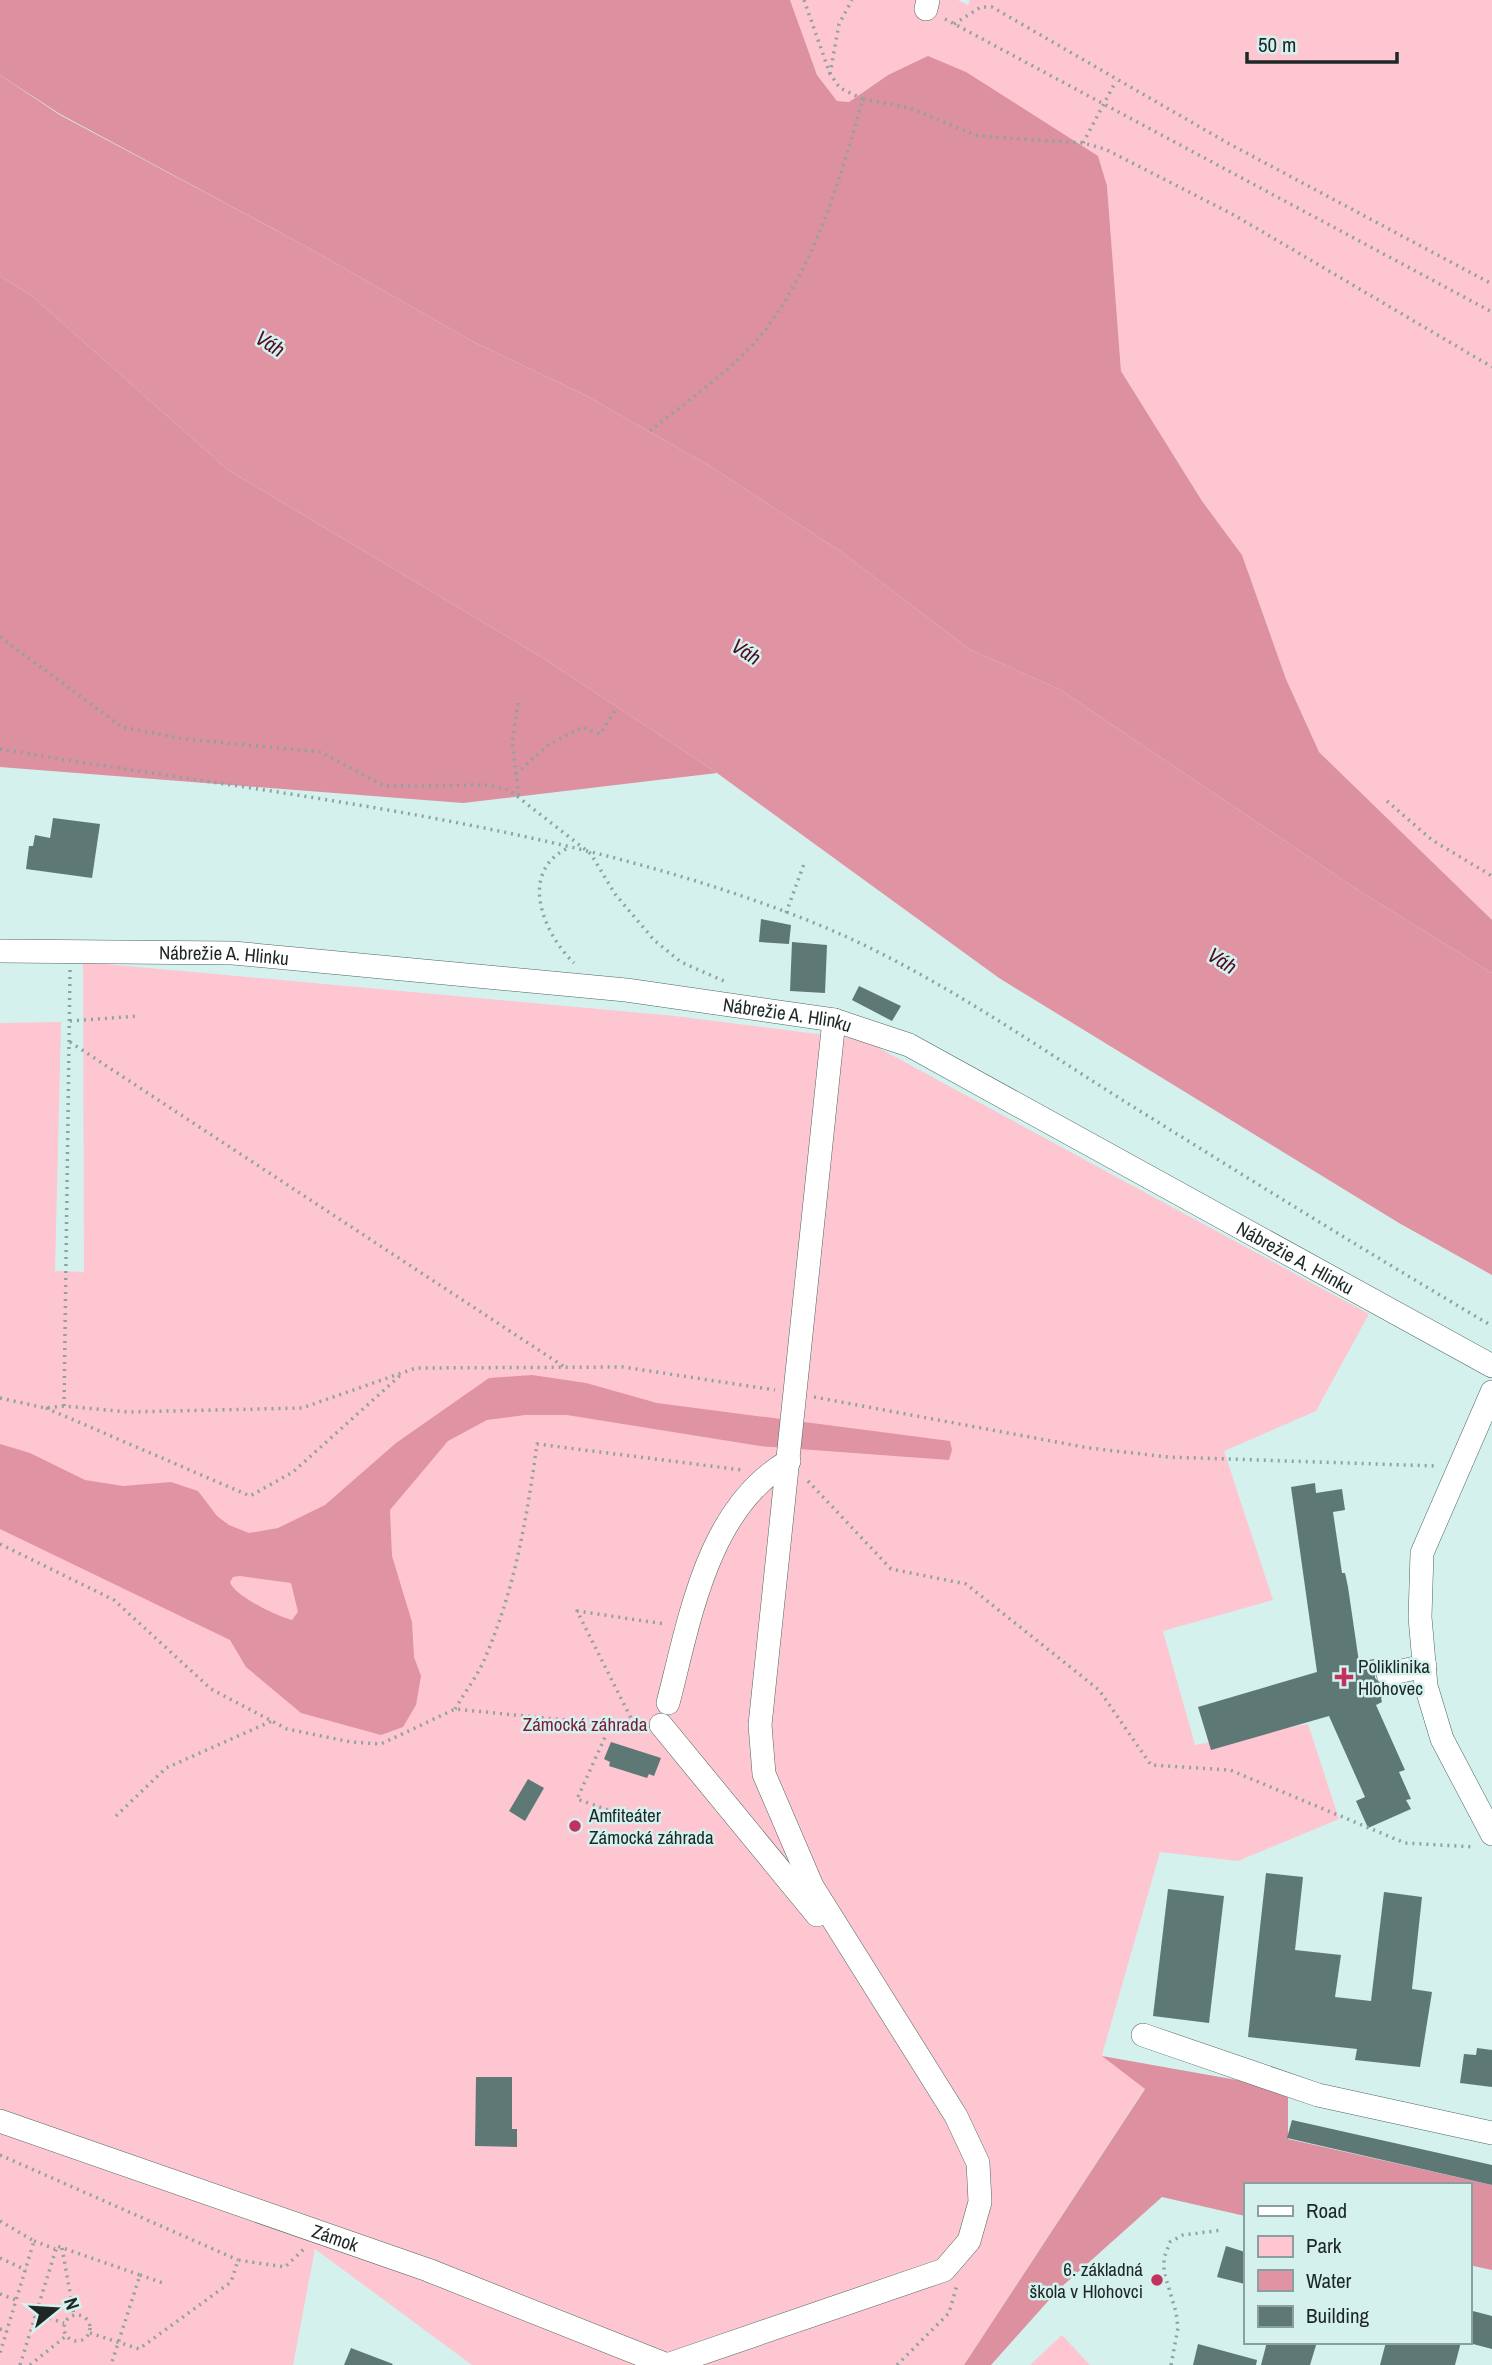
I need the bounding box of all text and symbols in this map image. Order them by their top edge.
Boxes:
scale bar [1247,21,1398,65]
text: 50 m [1258,30,1296,59]
water label: Váh [250,323,291,364]
water label: Váh [726,631,767,672]
street label: Nábrežie A. Hlinku [159,939,290,971]
water label: Váh [1202,940,1243,981]
street label: Nábrežie A. Hlinku [721,991,855,1038]
street label: Nábrežie A. Hlinku [1232,1215,1359,1300]
place label: Poliklinika Hlohovec [1358,1653,1430,1701]
marker: Poliklinika Hlohovec [1336,1669,1352,1685]
park label: Zámocká záhrada [523,1711,648,1737]
place label: Amfiteáter Zámocká záhrada [588,1802,714,1850]
marker: Amfiteáter Zámocká záhrada [567,1818,583,1834]
legend [1244,2183,1471,2344]
text: Road [1306,2196,1347,2225]
street label: Zámok [308,2218,362,2258]
text: Park [1306,2231,1342,2260]
place label: 6. základná škola v Hlohovci [1030,2256,1143,2304]
text: Water [1306,2266,1352,2295]
marker: 6. základná škola v Hlohovci [1149,2272,1165,2288]
north arrow [21,2274,91,2344]
text: N [58,2294,86,2313]
text: Building [1306,2301,1370,2330]

